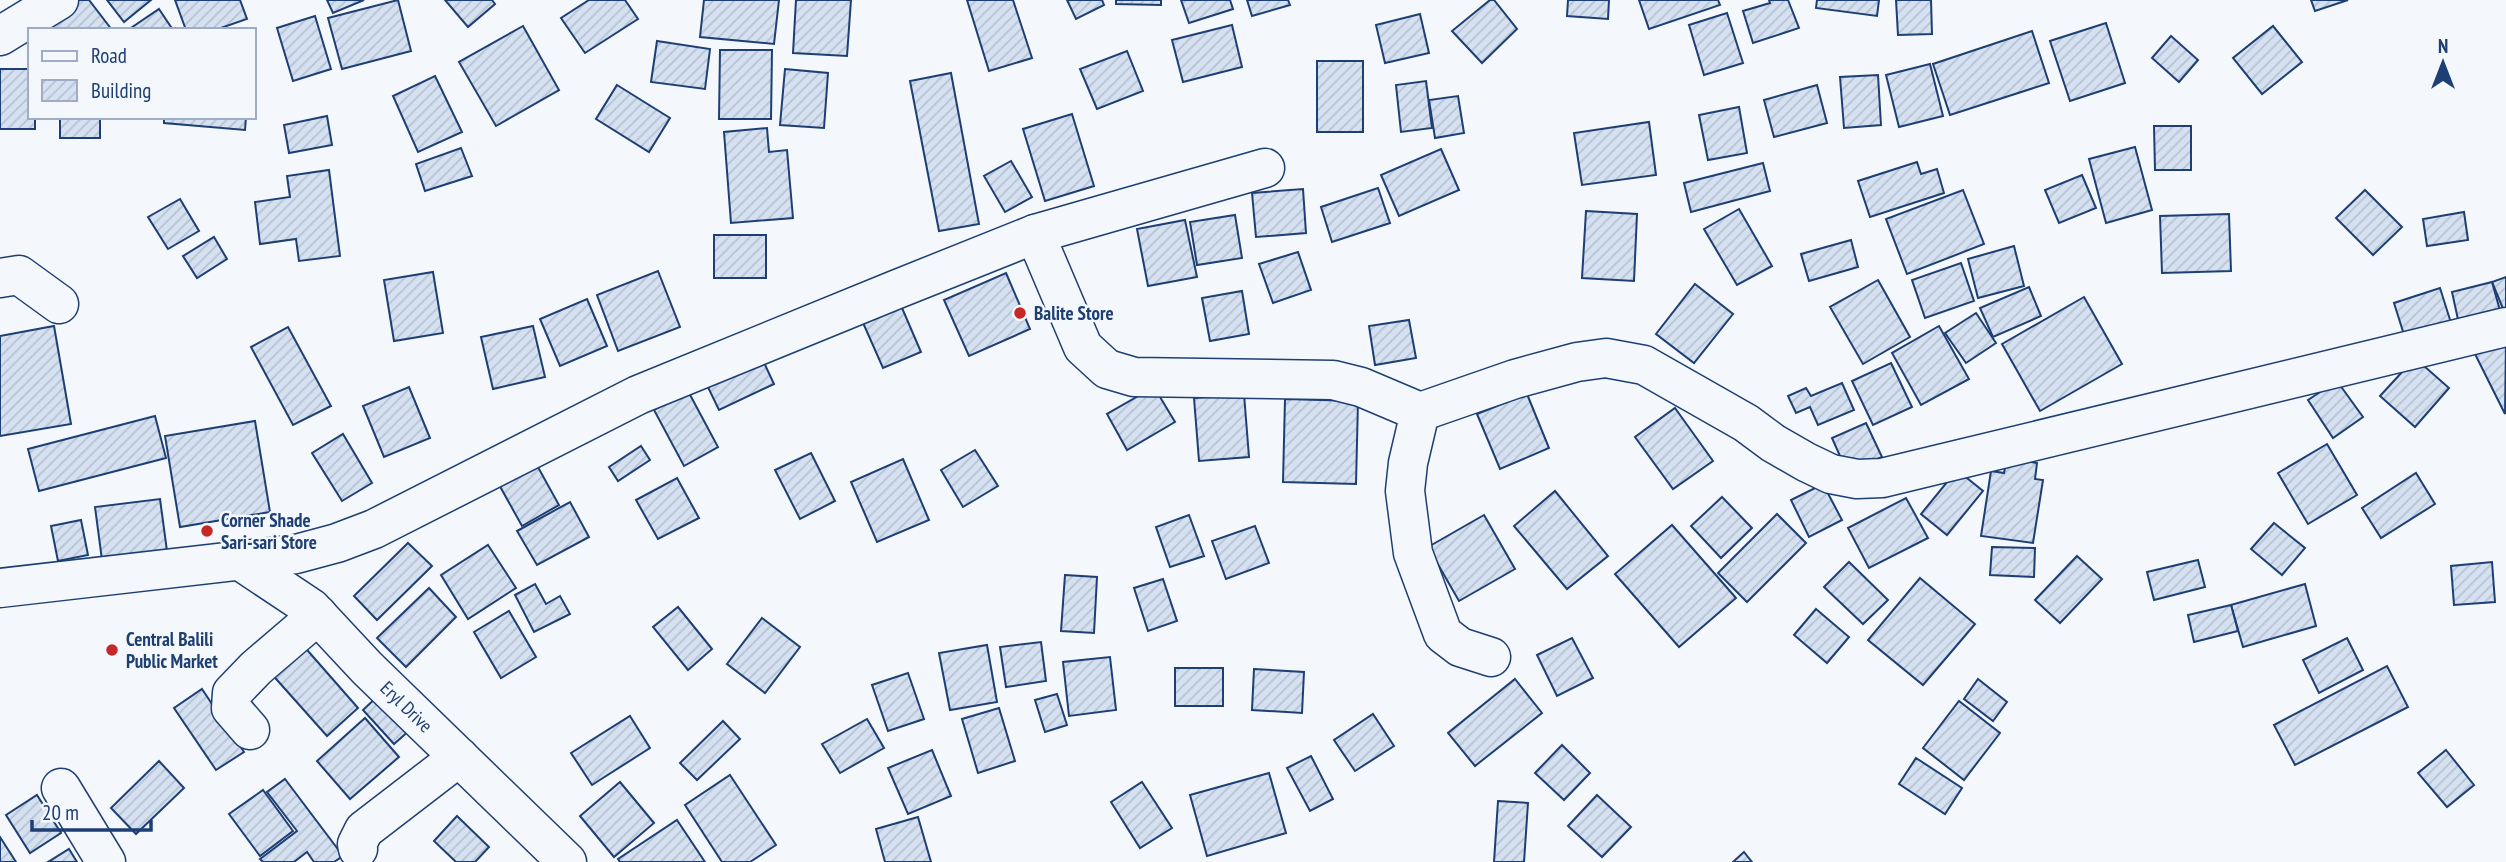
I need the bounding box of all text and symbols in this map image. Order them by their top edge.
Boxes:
legend [28,28,256,119]
north arrow [2408,28,2478,98]
text: N [2438,34,2448,58]
text: Road [91,42,127,69]
text: Building [91,77,151,104]
place label: Balite Store [1034,301,1114,325]
marker: Balite Store [1012,305,1028,321]
place label: Corner Shade Sari-sari Store [221,508,317,554]
marker: Corner Shade Sari-sari Store [199,523,215,539]
place label: Central Balili Public Market [126,627,218,673]
marker: Central Balili Public Market [104,642,120,658]
street label: Eryl Drive [376,676,438,737]
scale bar [32,788,150,832]
text: 20 m [42,799,79,826]

